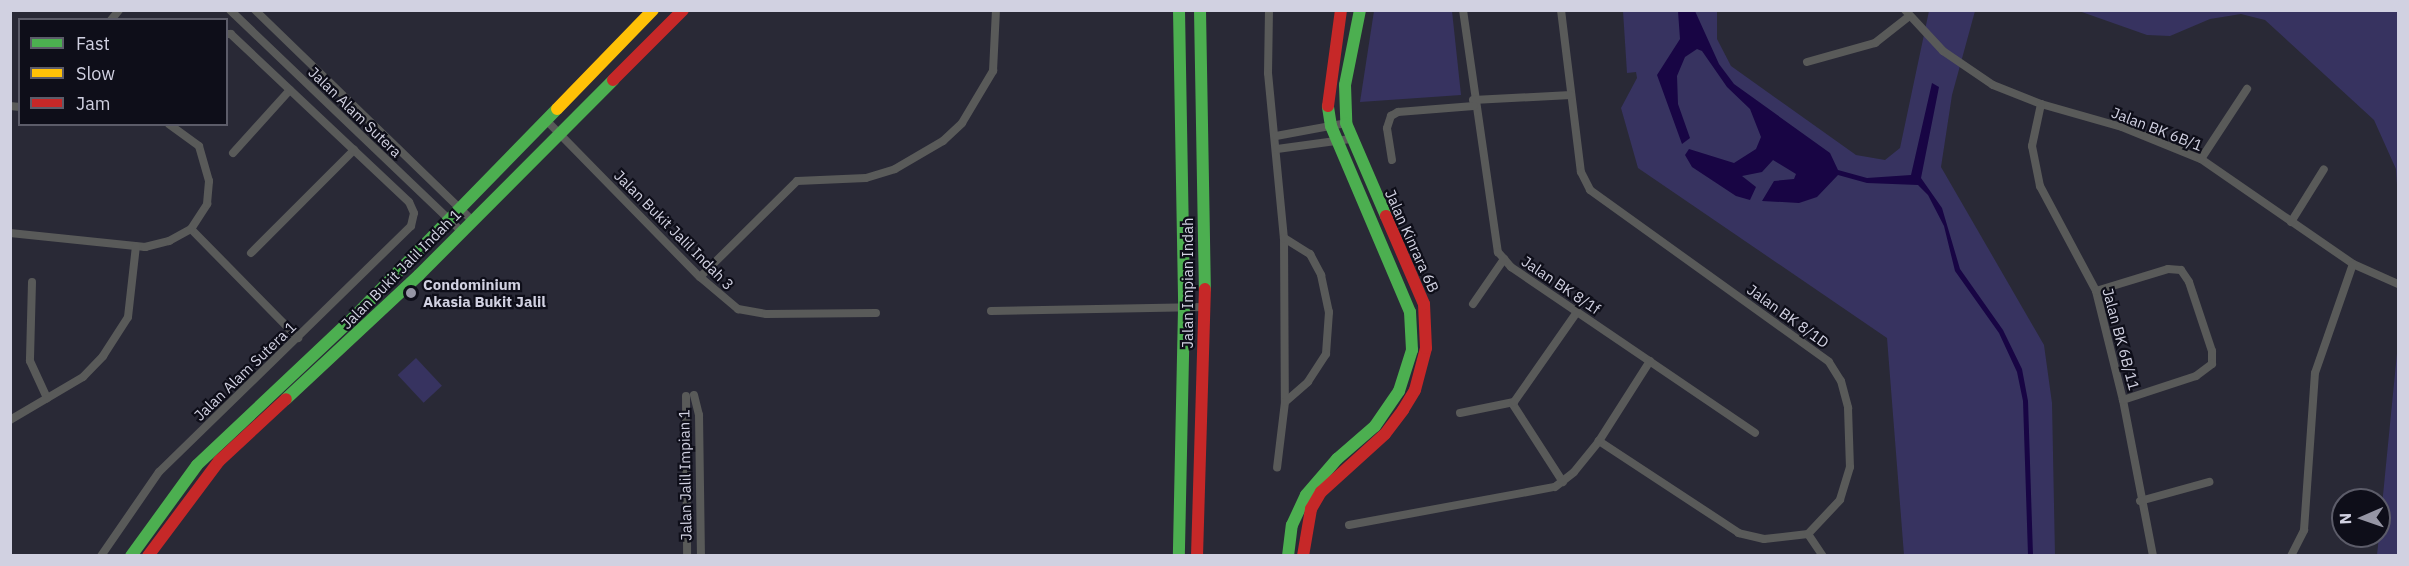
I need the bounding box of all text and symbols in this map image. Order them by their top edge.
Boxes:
legend [18,18,228,126]
text: Fast [76,32,110,55]
text: Slow [76,62,115,85]
street label: Jalan Alam Sutera [305,63,405,161]
text: Jam [76,92,111,115]
street label: Jalan BK 6B/1 [2109,103,2205,155]
street label: Jalan Bukit Jalil Indah 3 [610,166,738,294]
street label: Jalan Kinrara 6B [1381,187,1443,295]
street label: Jalan Bukit Jalil Indah 1 [337,205,465,333]
street label: Jalan Impian Indah [1179,217,1197,349]
street label: Jalan BK 8/1f [1518,252,1604,318]
place label: Condominium Akasia Bukit Jalil [423,275,546,310]
street label: Jalan BK 8/1D [1744,280,1832,352]
marker: Condominium Akasia Bukit Jalil [404,286,418,300]
street label: Jalan BK 6B/11 [2099,286,2143,392]
street label: Jalan Alam Sutera 1 [190,318,300,424]
street label: Jalan Jalil Impian 1 [675,409,695,541]
north arrow [2331,488,2391,548]
text: N [2335,512,2355,525]

